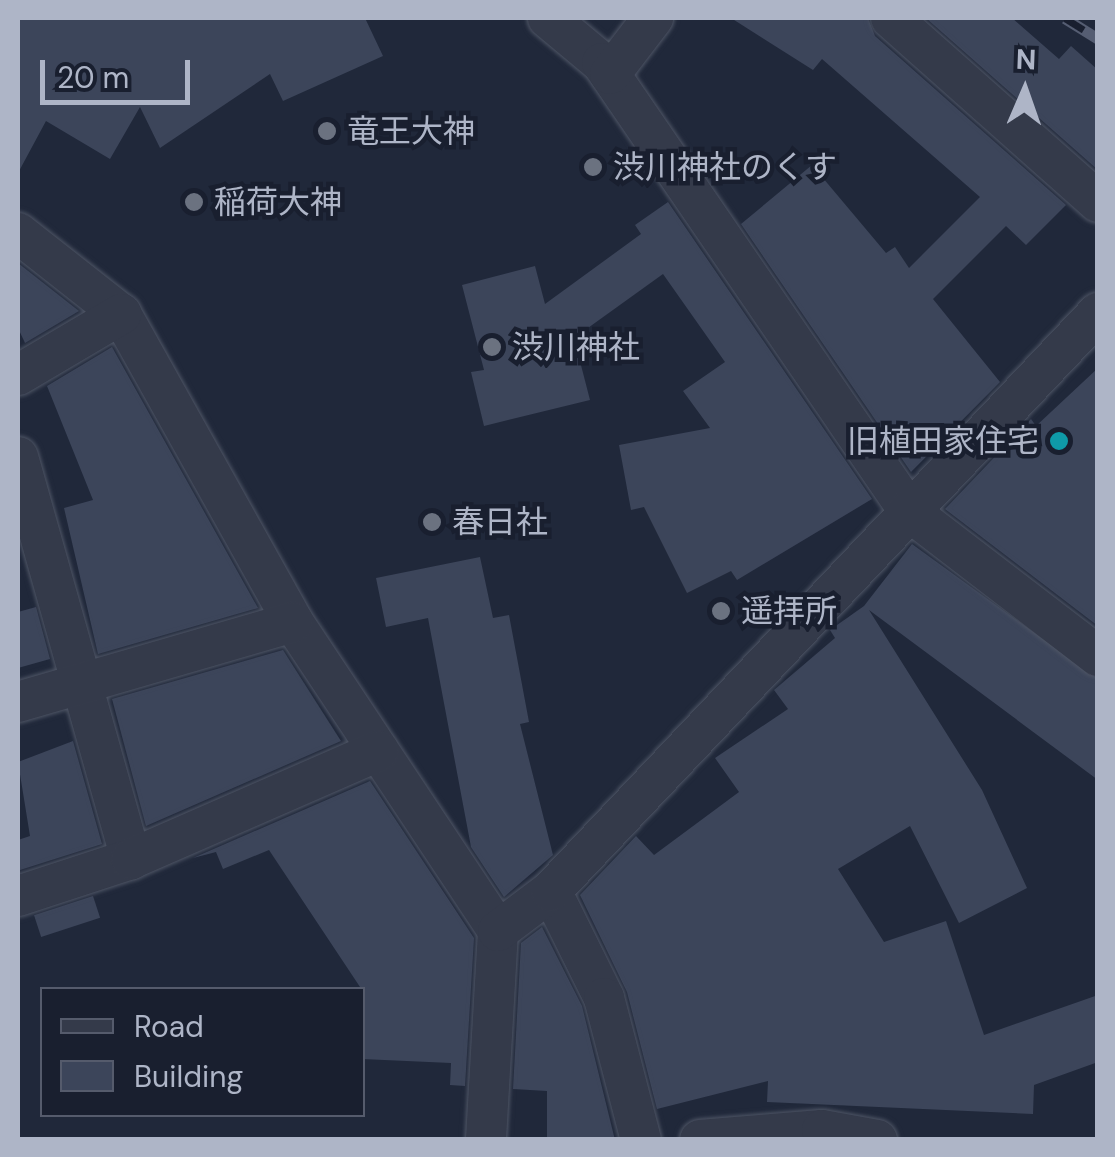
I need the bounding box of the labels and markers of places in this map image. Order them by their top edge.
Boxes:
place label: 竜王大神 [347,112,475,150]
marker: 竜王大神 [316,120,338,142]
place label: 渋川神社のくす [613,148,837,186]
marker: 渋川神社のくす [582,156,604,178]
place label: 稲荷大神 [214,183,342,221]
marker: 稲荷大神 [183,191,205,213]
place label: 渋川神社 [512,328,640,366]
marker: 渋川神社 [481,336,503,358]
place label: 旧植田家住宅 [847,422,1039,460]
marker: 旧植田家住宅 [1048,430,1070,452]
place label: 春日社 [452,503,548,541]
marker: 春日社 [421,511,443,533]
place label: 遥拝所 [741,592,837,630]
marker: 遥拝所 [710,600,732,622]

